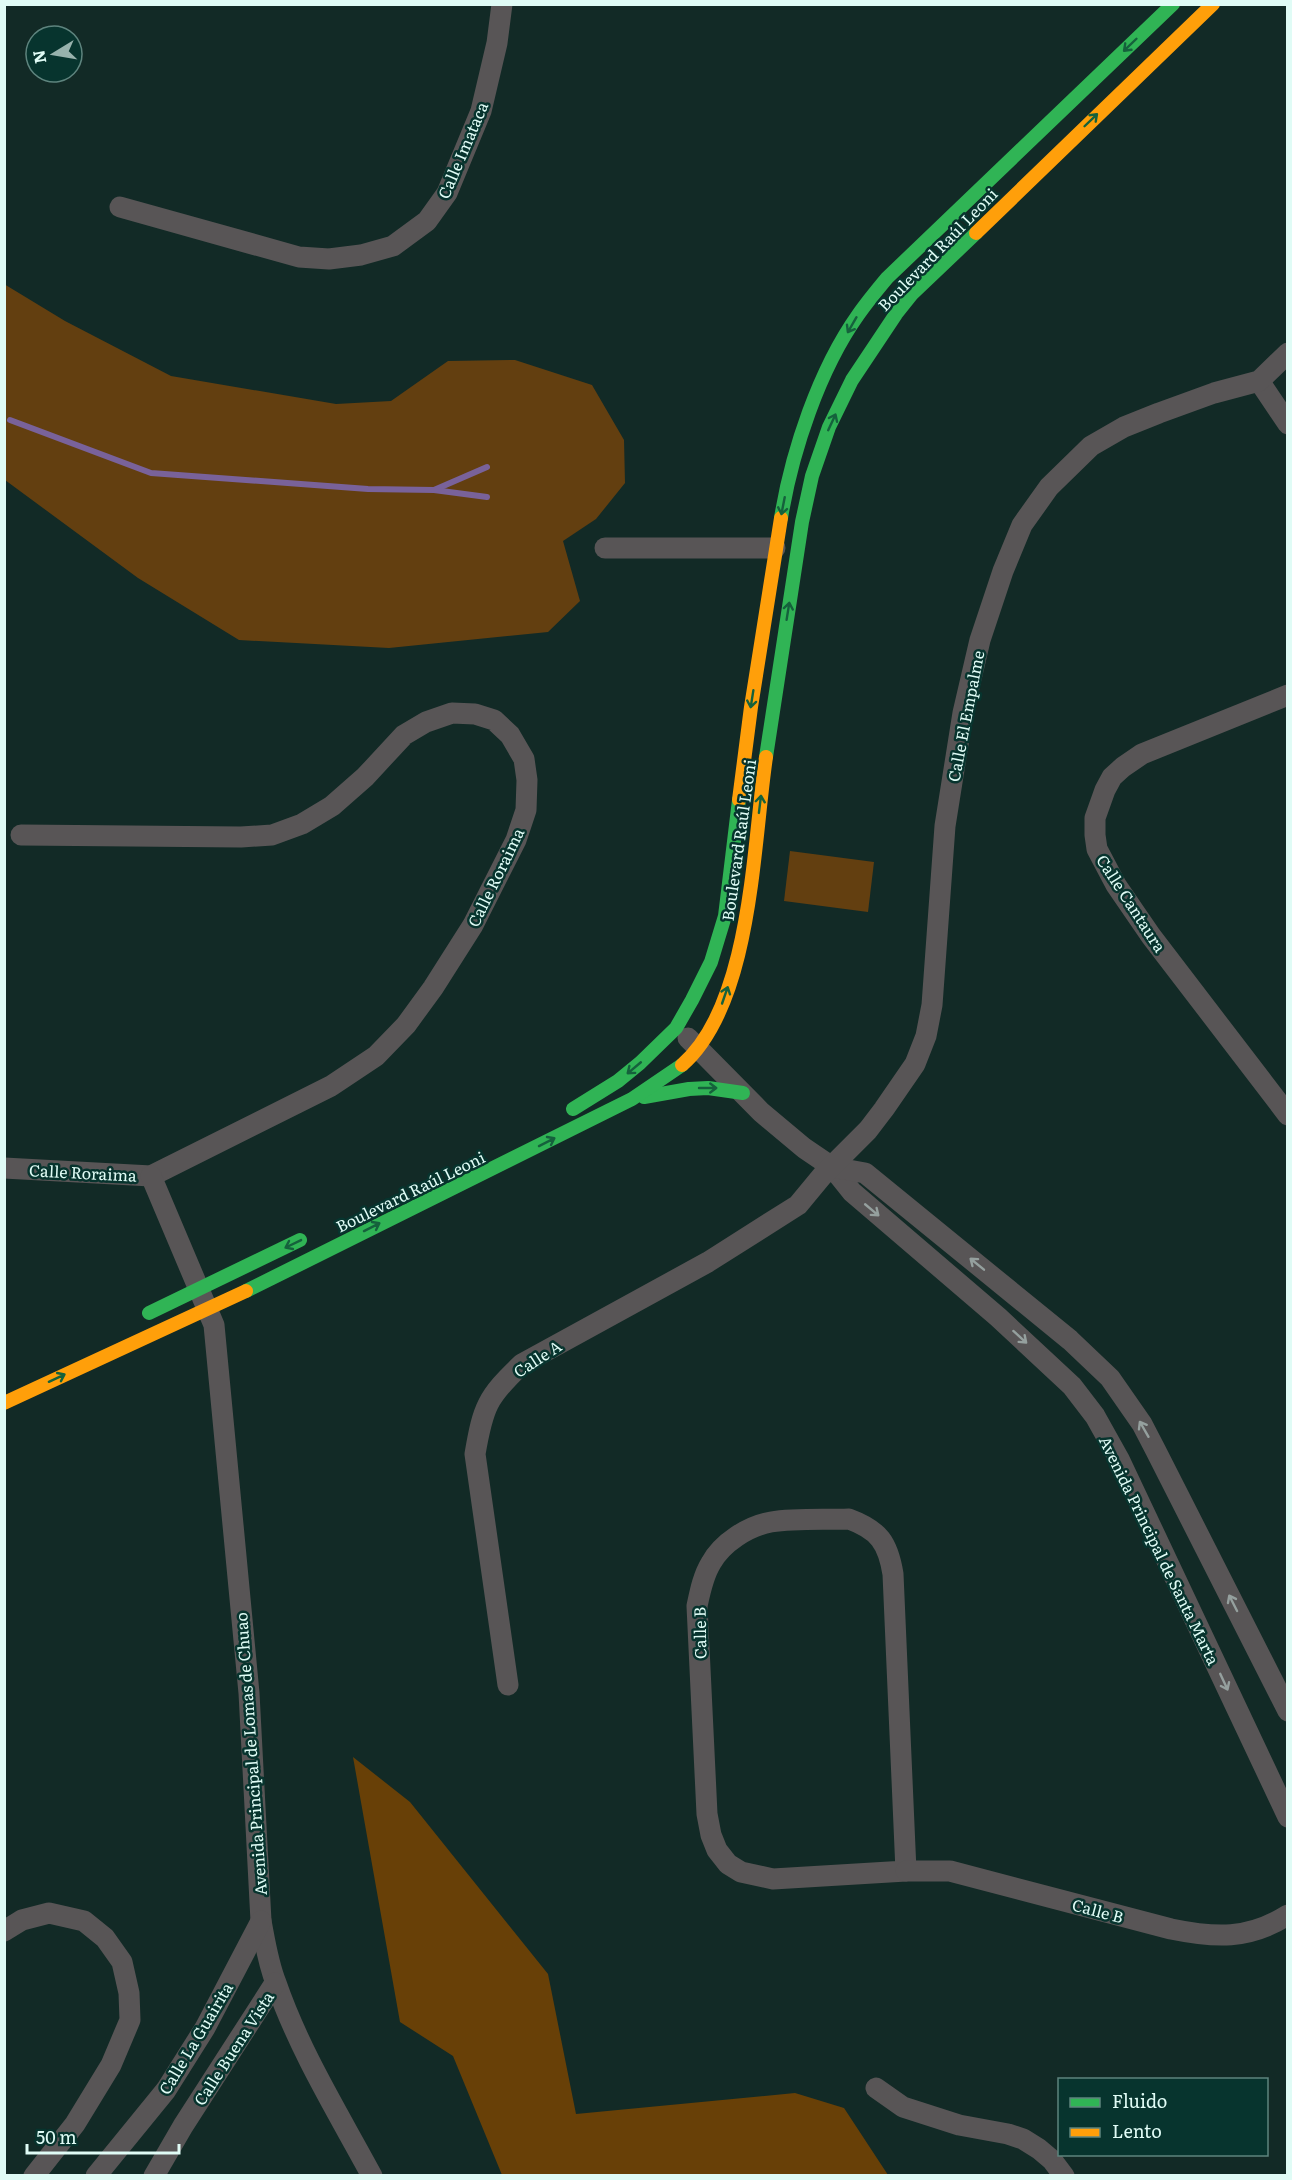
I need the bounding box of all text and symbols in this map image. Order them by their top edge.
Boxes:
north arrow [24,24,84,84]
one-way arrow [1123,38,1138,52]
text: N [25,48,51,66]
street label: Calle Imataca [431,97,493,202]
one-way arrow [1083,113,1098,127]
street label: Boulevard Raúl Leoni [872,182,1002,316]
one-way arrow [846,316,858,333]
one-way arrow [827,413,839,431]
one-way arrow [777,496,788,515]
one-way arrow [783,602,794,621]
street label: Calle El Empalme [940,648,990,784]
one-way arrow [747,688,758,708]
street label: Boulevard Raúl Leoni [715,757,761,923]
one-way arrow [755,795,766,814]
street label: Calle Roraima [461,823,530,931]
street label: Calle Cantaura [1091,849,1173,957]
one-way arrow [720,986,731,1005]
one-way arrow [627,1061,642,1075]
one-way arrow [698,1082,718,1094]
one-way arrow [538,1136,555,1148]
street label: Boulevard Raúl Leoni [331,1144,489,1238]
street label: Calle Roraima [29,1157,138,1187]
one-way arrow [864,1203,880,1216]
one-way arrow [362,1221,380,1233]
one-way arrow [285,1239,303,1250]
one-way arrow [970,1257,985,1271]
one-way arrow [1012,1330,1027,1344]
street label: Calle A [508,1333,566,1383]
one-way arrow [48,1372,66,1384]
one-way arrow [1138,1421,1150,1438]
street label: Avenida Principal de Santa Marta [1094,1431,1226,1669]
one-way arrow [1227,1594,1238,1612]
street label: Calle B [687,1607,711,1659]
street label: Avenida Principal de Lomas de Chuao [228,1612,272,1896]
one-way arrow [1218,1672,1230,1690]
street label: Calle B [1070,1892,1126,1928]
street label: Calle La Guairita [152,1977,238,2099]
street label: Calle Buena Vista [187,1986,279,2110]
legend [1058,2078,1268,2156]
text: Fluido [1112,2087,1167,2114]
scale bar [27,2117,178,2155]
text: Lento [1112,2117,1162,2144]
text: 50 m [36,2123,77,2150]

